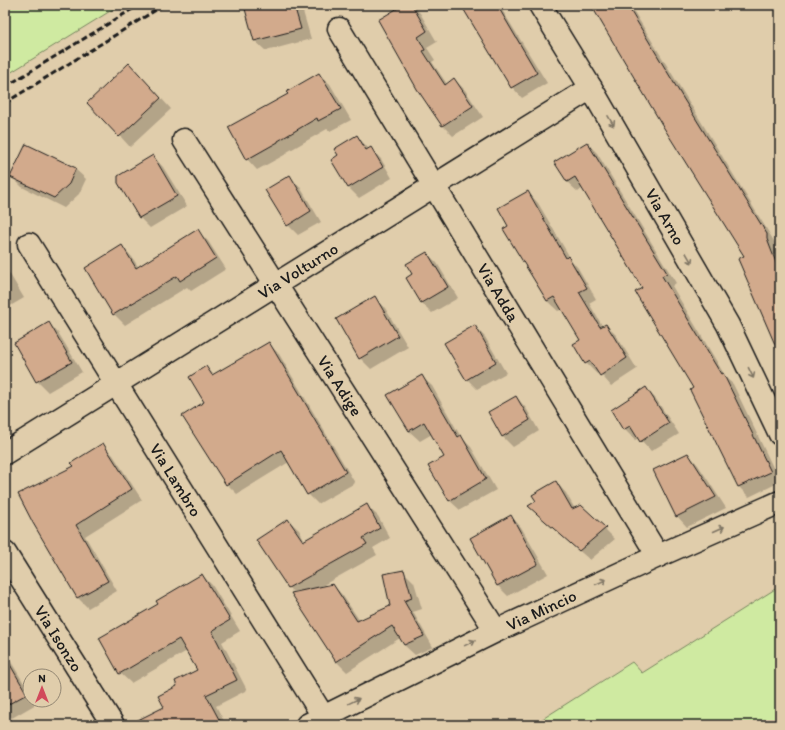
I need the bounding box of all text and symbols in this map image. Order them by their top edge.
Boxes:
one-way arrow [607,115,615,127]
street label: Via Arno [641,185,690,248]
street label: Via Volturno [254,238,342,303]
one-way arrow [686,252,694,264]
street label: Via Adda [473,260,524,326]
street label: Via Adige [313,352,367,420]
one-way arrow [748,367,755,379]
street label: Via Lambro [146,440,206,520]
one-way arrow [713,525,725,532]
one-way arrow [594,578,606,585]
street label: Via Mincio [503,585,580,635]
street label: Via Isonzo [30,602,87,676]
one-way arrow [464,639,476,646]
north arrow [22,668,62,708]
text: N [38,672,46,685]
one-way arrow [348,697,360,704]

